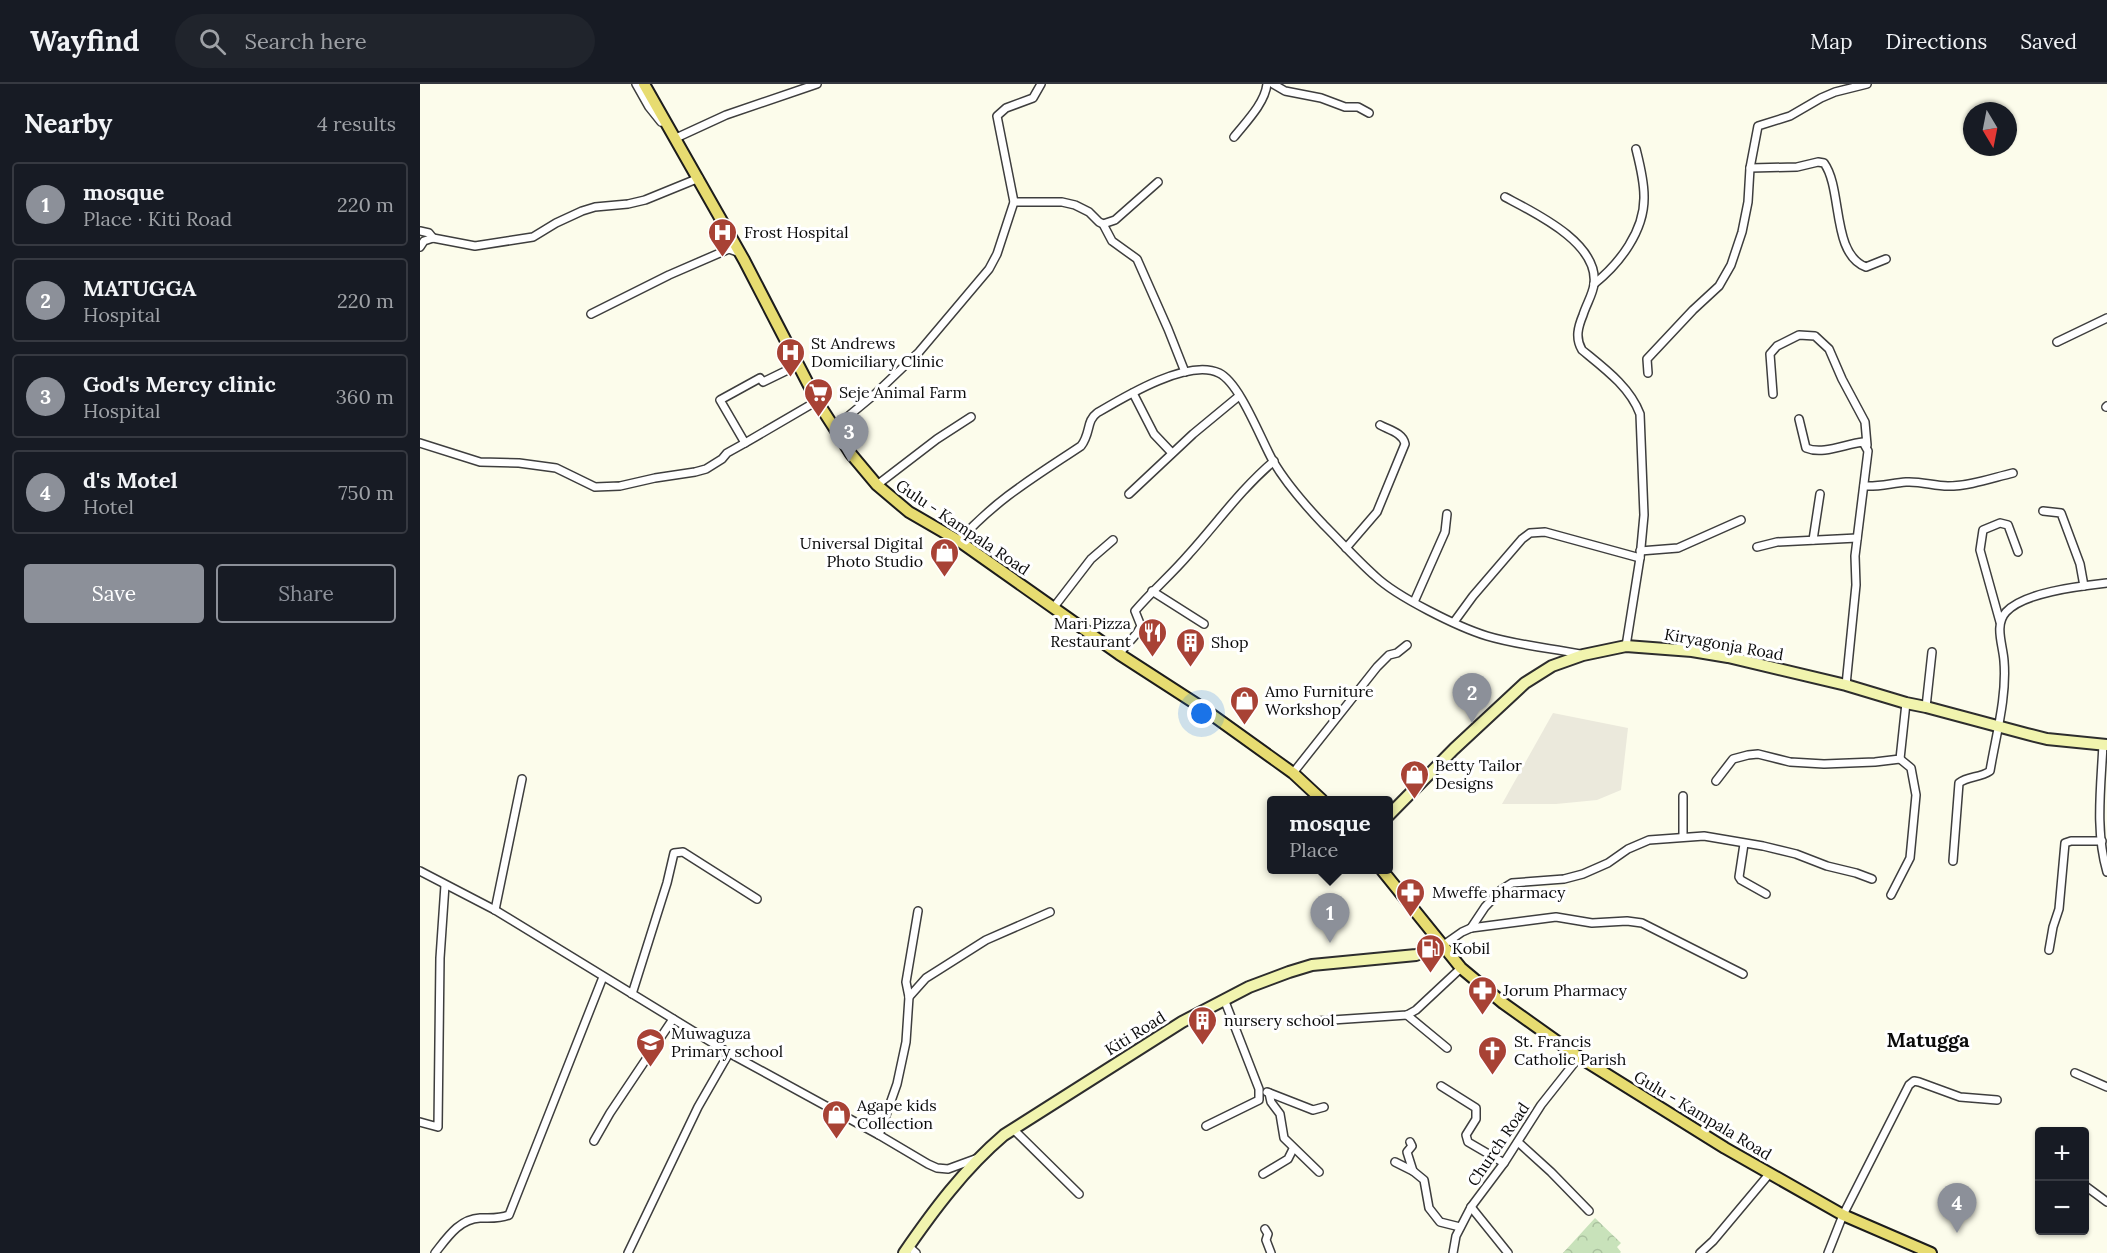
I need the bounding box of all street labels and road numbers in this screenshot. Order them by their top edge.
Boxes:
street label: Gulu - Kampala Road [892,475,1034,579]
street label: Kiryagonja Road [1663,624,1786,664]
street label: Kiti Road [1101,1006,1169,1059]
street label: Gulu - Kampala Road [1631,1066,1776,1164]
street label: Church Road [1463,1098,1534,1190]

